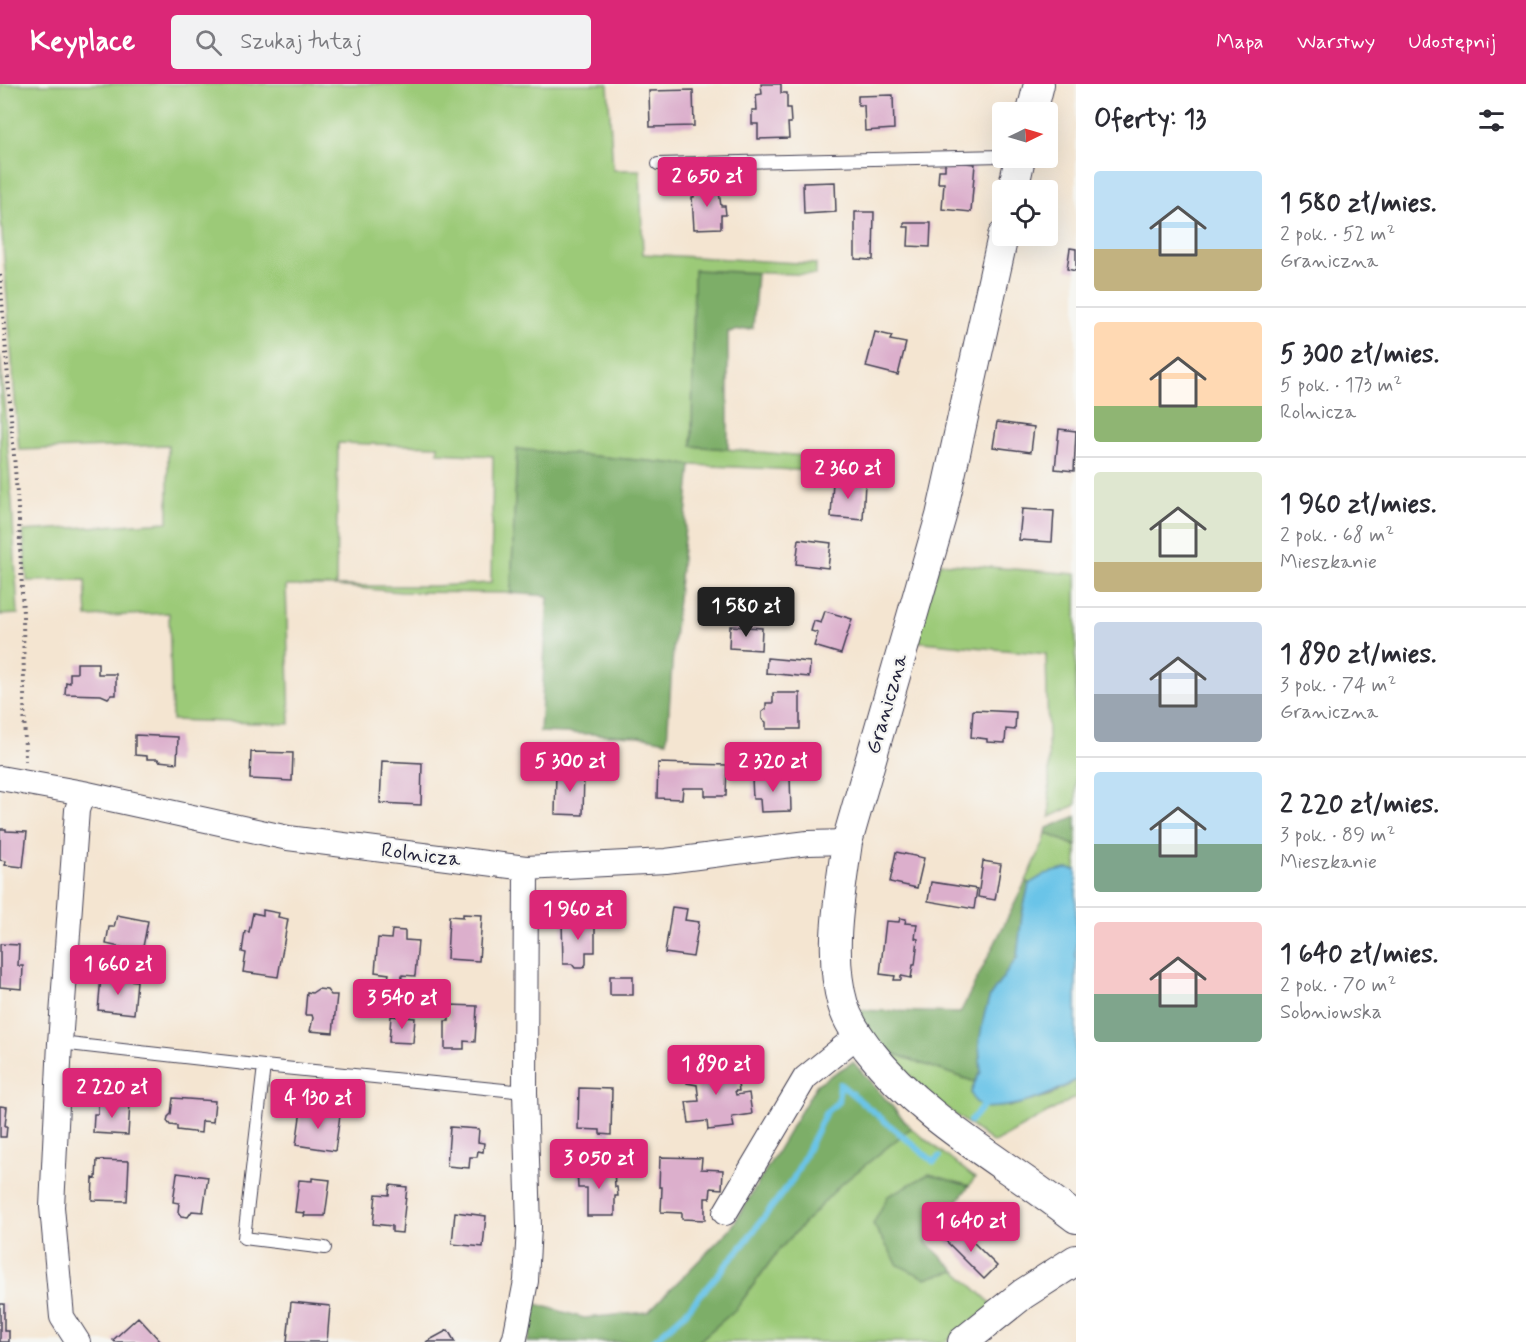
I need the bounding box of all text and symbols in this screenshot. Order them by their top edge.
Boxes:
search box [171,15,591,69]
text: Keyplace [30,24,135,61]
icon: search [192,26,225,59]
text: Szukaj tutaj [240,28,362,56]
text: Mapa [1216,28,1264,56]
text: Warstwy [1297,28,1375,56]
text: Udostępnij [1408,28,1496,56]
north arrow [992,102,1058,168]
map controls [992,102,1058,246]
text: Oferty: 13 [1094,103,1206,137]
icon: filters [1475,104,1508,137]
pin: 2 650 zł [645,157,769,208]
text: 2 650 zł [672,163,742,190]
button: locate [992,180,1058,246]
text: 1 580 zł/mies. [1280,187,1436,221]
icon: home [1142,195,1214,267]
text: 2 pok. · 52 m² [1280,221,1395,248]
text: Graniczna [1280,248,1378,275]
text: 5 300 zł/mies. [1280,338,1439,372]
icon: home [1142,346,1214,418]
text: 5 pok. · 173 m² [1280,372,1402,399]
text: Rolnicza [1280,399,1356,426]
pin: 2 360 zł [786,449,910,500]
text: 2 360 zł [815,455,881,482]
text: 1 960 zł/mies. [1280,488,1436,522]
icon: home [1142,496,1214,568]
text: 2 pok. · 68 m² [1280,522,1394,549]
text: Mieszkanie [1280,549,1377,576]
pin: 1 580 zł [684,587,808,638]
text: 1 580 zł [711,593,781,620]
text: 1 890 zł/mies. [1280,638,1436,672]
icon: home [1142,646,1214,718]
street label: Graniczna [859,650,915,757]
text: 3 pok. · 74 m² [1280,672,1396,699]
text: Graniczna [1280,699,1378,726]
pin: 5 300 zł [508,742,632,793]
pin: 2 320 zł [711,742,835,793]
text: 5 300 zł [534,748,606,775]
text: 2 320 zł [739,748,807,775]
text: 2 220 zł/mies. [1280,788,1439,822]
icon: home [1142,796,1214,868]
text: 3 pok. · 89 m² [1280,822,1395,849]
street label: Rolnicza [379,836,463,874]
text: Mieszkanie [1280,849,1377,876]
pin: 1 960 zł [516,890,640,941]
text: 1 960 zł [544,896,612,923]
text: 1 640 zł/mies. [1280,938,1438,972]
pin: 1 660 zł [56,945,180,996]
icon: home [1142,946,1214,1018]
text: 1 660 zł [84,951,152,978]
text: 2 pok. · 70 m² [1280,972,1396,999]
pin: 3 540 zł [340,979,464,1030]
text: 3 540 zł [367,985,437,1012]
text: Sobniowska [1280,999,1382,1026]
pin: 1 890 zł [654,1045,778,1096]
text: 1 890 zł [681,1051,751,1078]
pin: 2 220 zł [50,1068,174,1119]
text: 2 220 zł [77,1074,147,1101]
pin: 4 130 zł [256,1079,380,1130]
text: 4 130 zł [284,1085,352,1112]
pin: 3 050 zł [537,1139,661,1190]
text: 3 050 zł [564,1145,634,1172]
pin: 1 640 zł [909,1202,1033,1253]
text: 1 640 zł [936,1208,1006,1235]

